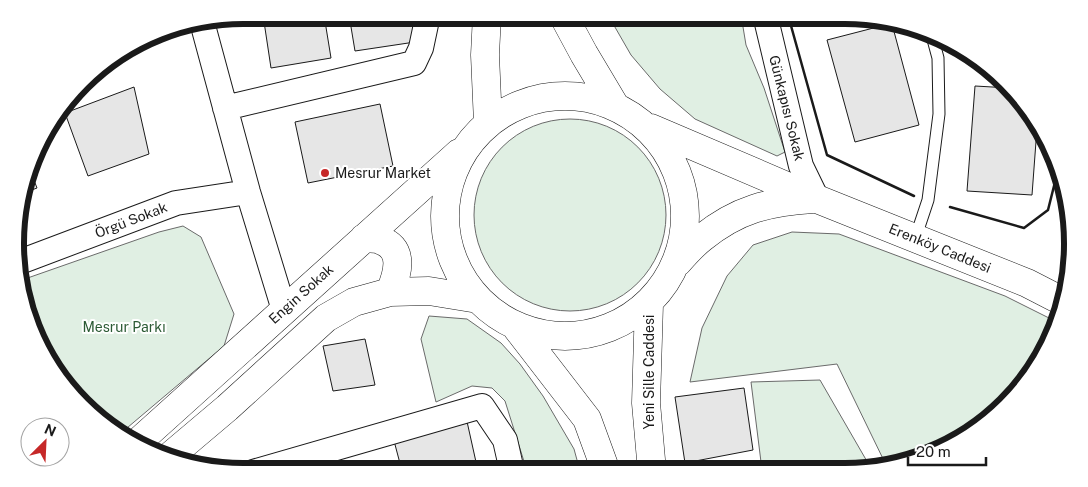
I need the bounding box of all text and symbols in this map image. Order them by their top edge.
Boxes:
street label: Günkapısı Sokak [766,54,808,163]
place label: Mesrur Market [335,165,431,181]
marker: Mesrur Market [319,167,331,179]
street label: Örgü Sokak [92,197,169,241]
street label: Erenköy Caddesi [887,220,993,276]
street label: Engin Sokak [266,261,337,327]
street label: Yeni Sille Caddesi [641,314,657,430]
park label: Mesrur Parkı [82,319,166,335]
north arrow [20,417,70,467]
text: N [42,421,59,440]
scale bar [908,434,986,466]
text: 20 m [916,443,951,460]

